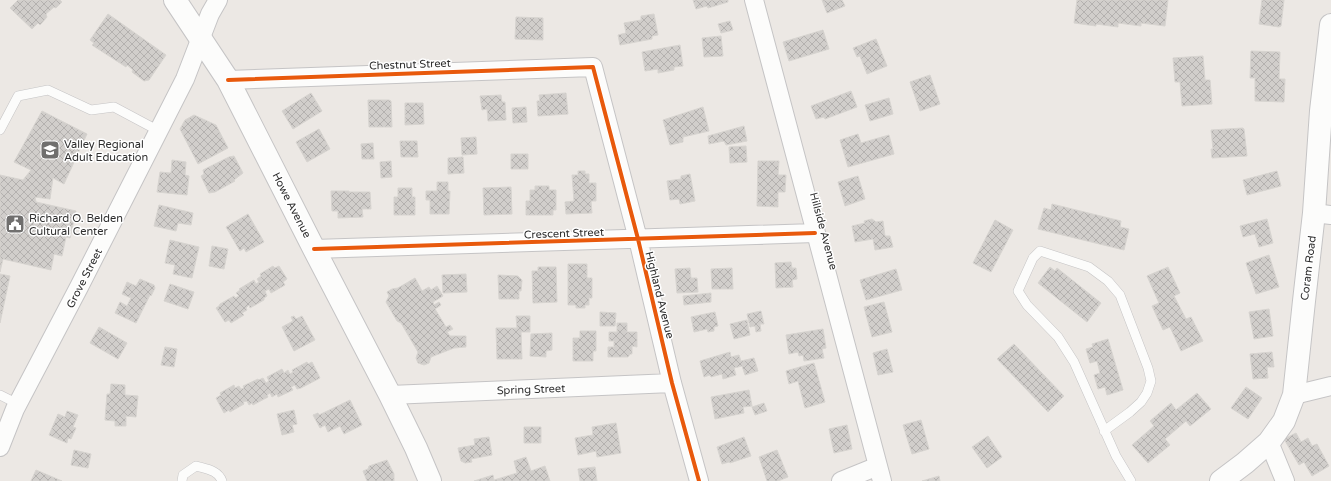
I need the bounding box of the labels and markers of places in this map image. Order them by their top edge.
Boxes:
place label: Valley Regional Adult Education [64,138,148,164]
school or university icon: Valley Regional Adult Education [39,139,61,161]
place label: Richard O. Belden Cultural Center [29,212,123,238]
public building icon: Richard O. Belden Cultural Center [4,213,26,235]

